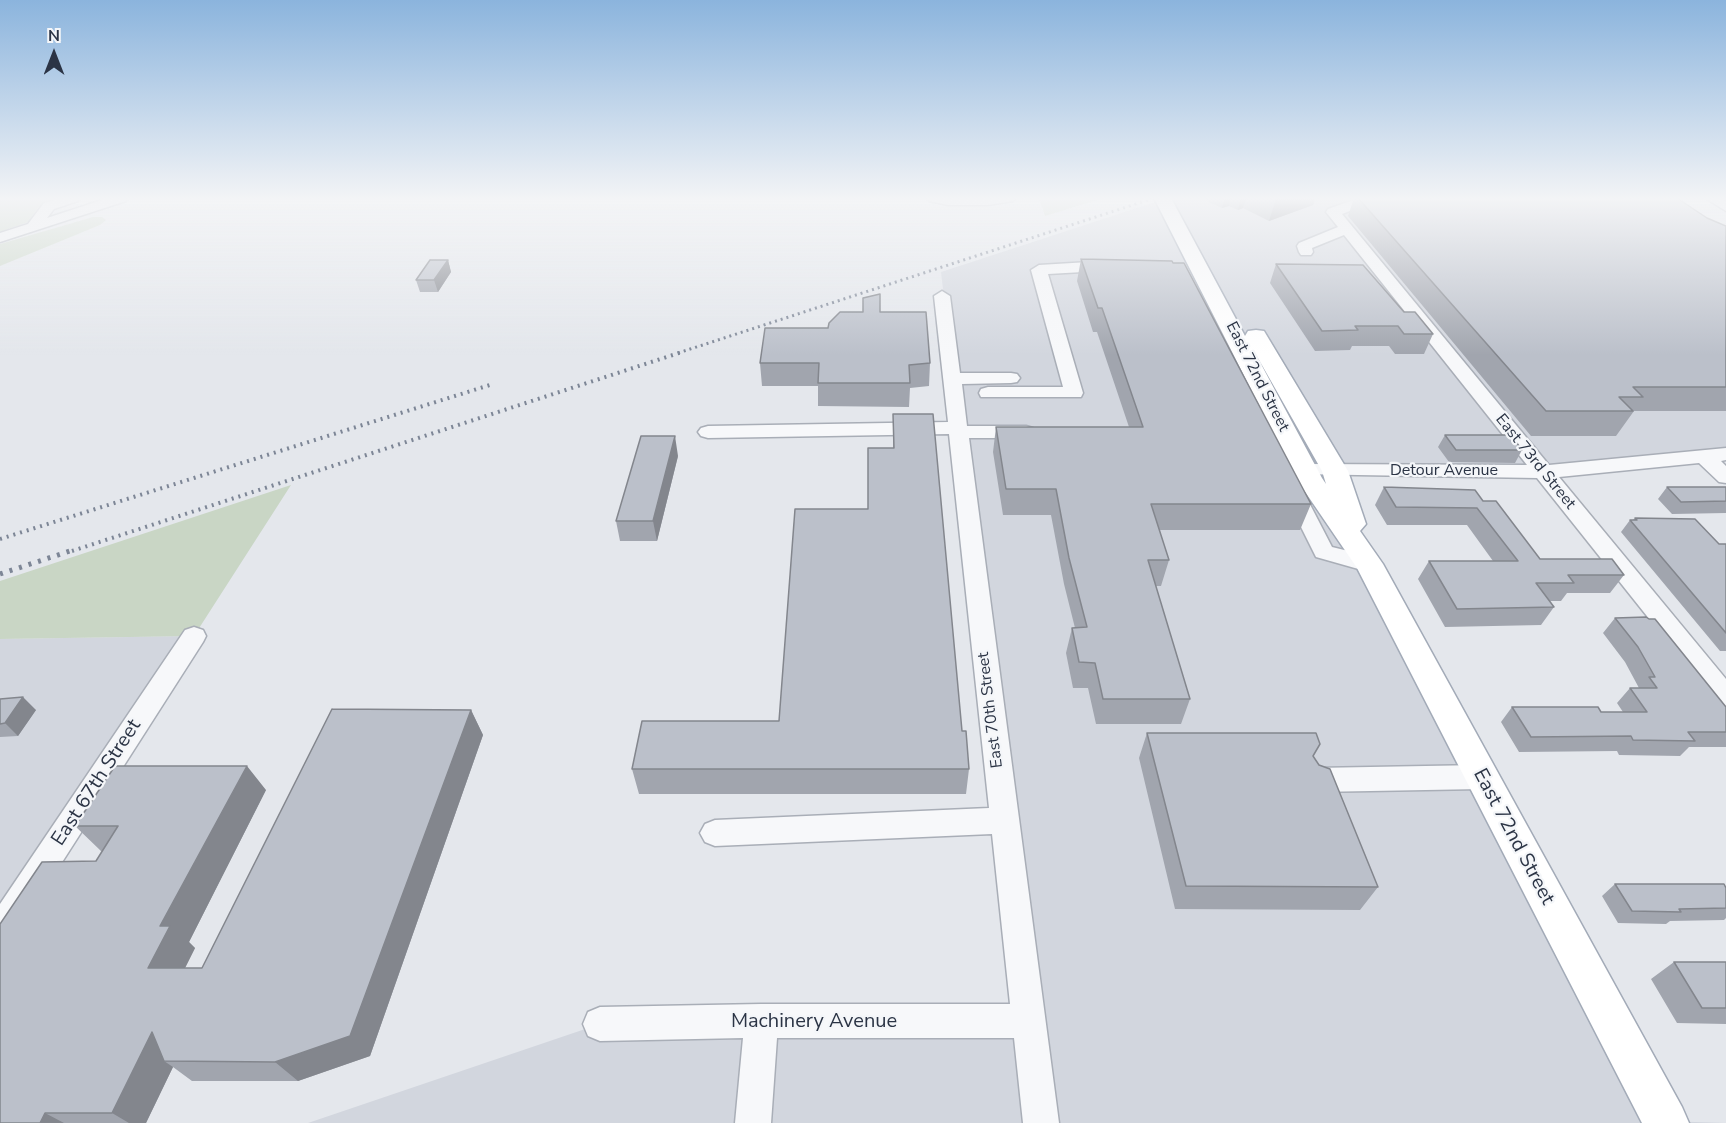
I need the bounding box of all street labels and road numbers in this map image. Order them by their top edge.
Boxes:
street label: East 72nd Street [1221,319,1293,435]
street label: East 73rd Street [1491,411,1579,513]
street label: Detour Avenue [1390,461,1498,481]
street label: East 70th Street [974,651,1008,769]
street label: East 67th Street [47,715,147,851]
street label: East 72nd Street [1467,765,1559,909]
street label: Machinery Avenue [731,1010,897,1034]

